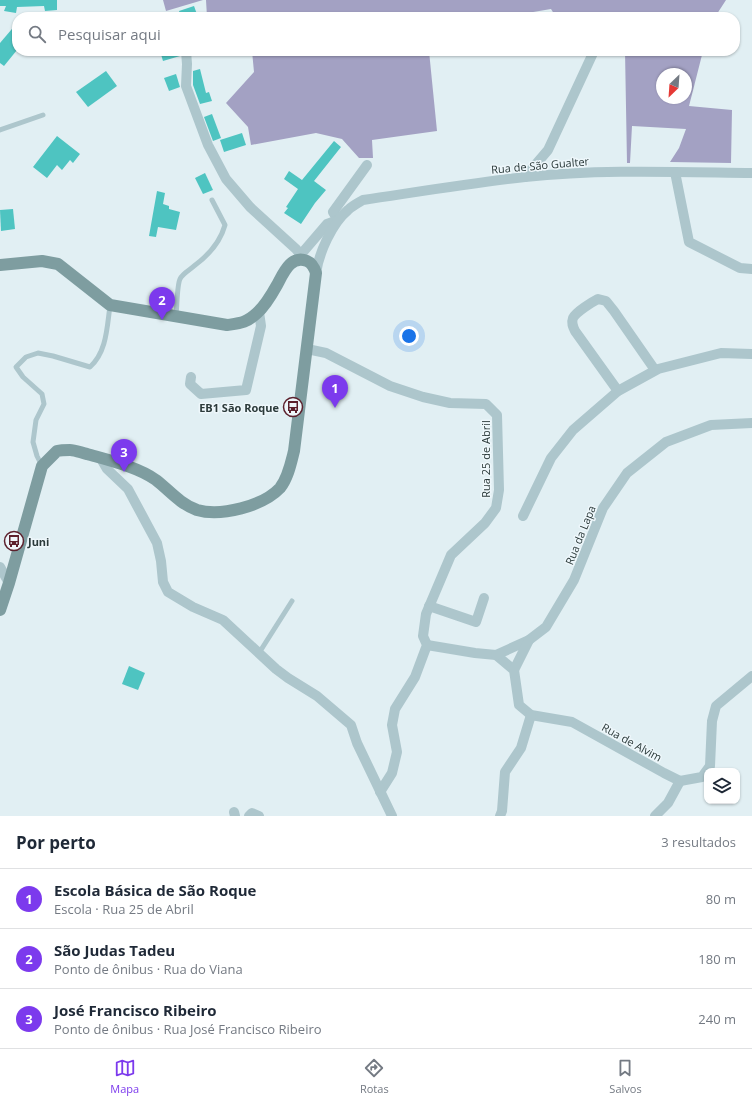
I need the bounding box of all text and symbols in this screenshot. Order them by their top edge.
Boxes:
search box [12,12,740,56]
icon: search [26,23,48,45]
text: Pesquisar aqui [58,24,161,44]
north arrow [656,68,692,104]
street label: Rua de São Gualter [490,153,590,177]
pin: 2 [149,287,175,320]
your location [399,326,419,346]
pin: 1 [322,375,348,408]
bus stop icon: EB1 São Roque [282,396,304,418]
place label: EB1 São Roque [199,400,279,415]
street label: Rua 25 de Abril [478,420,493,498]
pin: 3 [111,439,137,472]
street label: Rua da Lapa [561,503,599,567]
bus stop icon: Juni [3,530,25,552]
place label: Juni [27,534,49,549]
street label: Rua de Alvim [599,719,665,765]
map controls [704,768,740,804]
button: layers [704,768,740,804]
text: Por perto [16,831,96,854]
text: 3 resultados [661,833,736,851]
text: Escola Básica de São Roque [54,880,256,900]
text: 1 [25,890,33,908]
text: 80 m [706,890,736,908]
text: Escola · Rua 25 de Abril [54,900,194,918]
text: São Judas Tadeu [54,940,175,960]
text: 2 [25,950,33,968]
text: 180 m [698,950,736,968]
text: Ponto de ônibus · Rua do Viana [54,960,243,978]
text: José Francisco Ribeiro [54,1000,217,1020]
text: 3 [25,1010,33,1028]
text: 240 m [698,1010,736,1028]
text: Ponto de ônibus · Rua José Francisco Ribeiro [54,1020,322,1038]
tab: Mapa [110,1057,139,1096]
tab: Rotas [360,1057,389,1096]
tab: Salvos [609,1057,642,1096]

